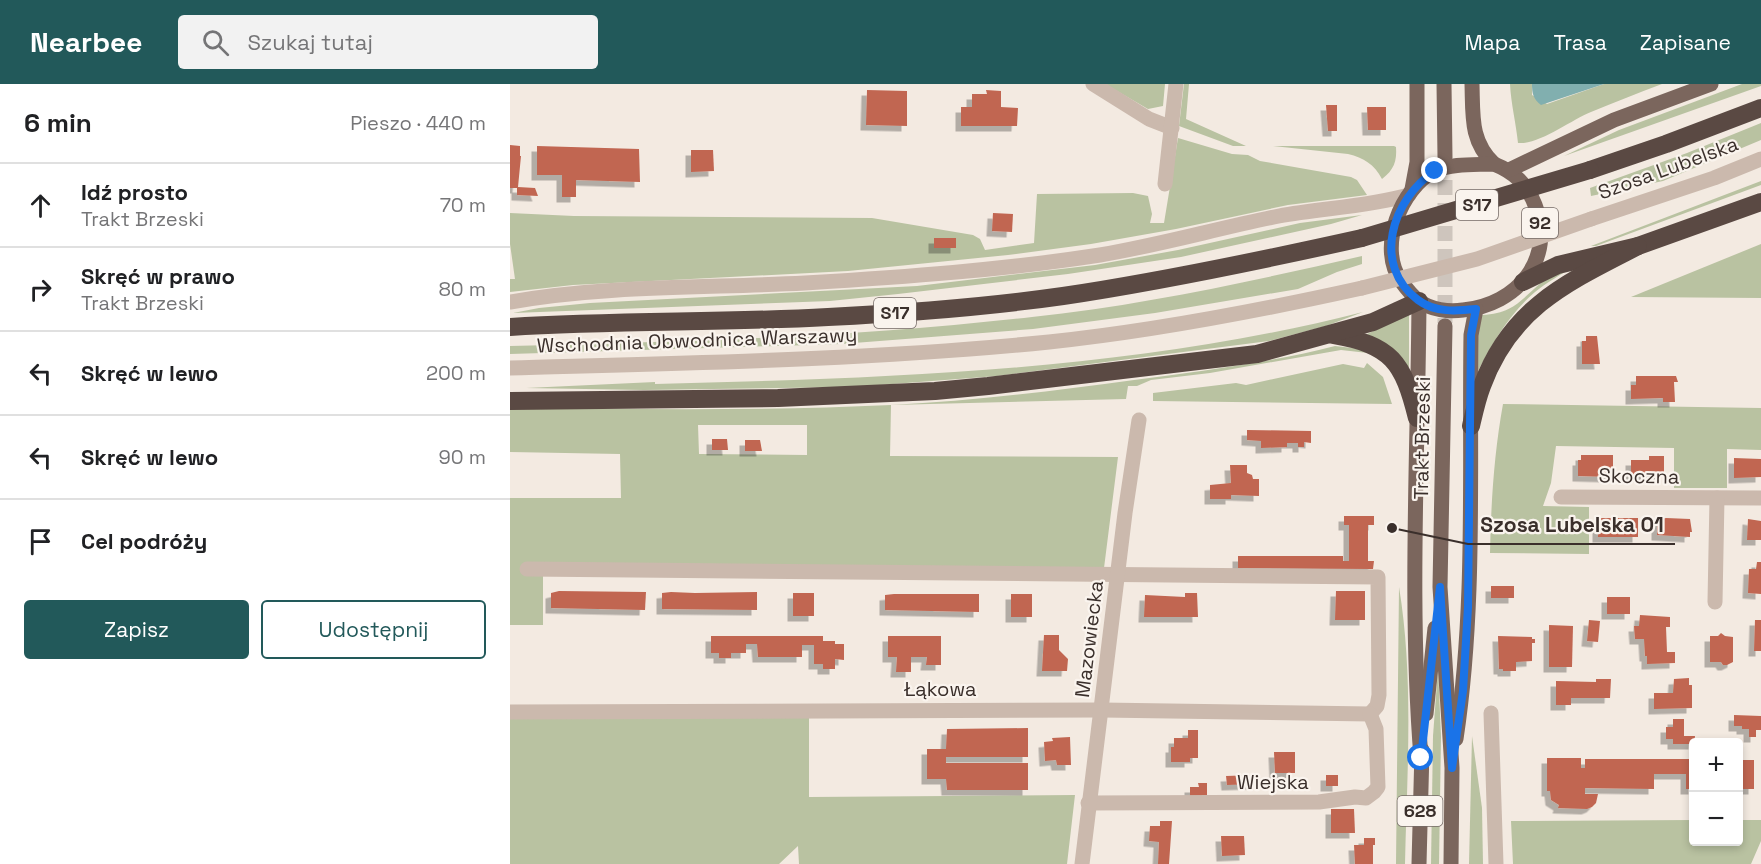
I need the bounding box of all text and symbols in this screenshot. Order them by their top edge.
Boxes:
search box [178,15,598,69]
text: Nearbee [30,24,142,60]
icon: search [199,26,232,59]
text: Szukaj tutaj [247,28,373,56]
text: Mapa [1465,29,1520,56]
text: Trasa [1553,29,1607,56]
text: Zapisane [1640,29,1731,56]
text: 6 min [24,106,92,140]
text: Pieszo · 440 m [350,110,486,136]
street label: Szosa Lubelska [1594,131,1742,205]
route end [1421,157,1447,183]
text: Idź prosto [81,178,188,206]
icon: ahead [24,189,57,222]
road number: S17 [1456,190,1498,220]
text: 70 m [440,192,486,218]
text: Trakt Brzeski [81,206,204,232]
road number: 92 [1522,208,1558,238]
text: Skręć w prawo [81,262,235,290]
icon: right [24,273,57,306]
text: 80 m [438,276,486,302]
text: Trakt Brzeski [81,290,204,316]
road number: S17 [874,298,916,328]
street label: Wschodnia Obwodnica Warszawy [536,321,858,359]
icon: left [24,357,57,390]
text: Skręć w lewo [81,359,218,387]
text: 200 m [426,360,486,386]
street label: Trakt Brzeski [1408,376,1436,500]
icon: left [24,441,57,474]
text: Skręć w lewo [81,443,218,471]
text: 90 m [439,444,486,470]
street label: Skoczna [1598,462,1680,490]
callout: Szosa Lubelska 01 [1468,505,1675,544]
text: Szosa Lubelska 01 [1480,511,1664,538]
icon: arrive [24,525,57,558]
text: Cel podróży [81,527,207,555]
street label: Mazowiecka [1069,579,1109,699]
button: Zapisz [24,600,249,659]
button: Udostępnij [261,600,486,659]
street label: Łąkowa [903,676,977,702]
map controls [1689,738,1743,846]
button: + [1689,738,1743,792]
route start [1407,744,1433,770]
street label: Wiejska [1237,769,1309,795]
button: − [1689,792,1743,846]
road number: 628 [1398,796,1442,826]

